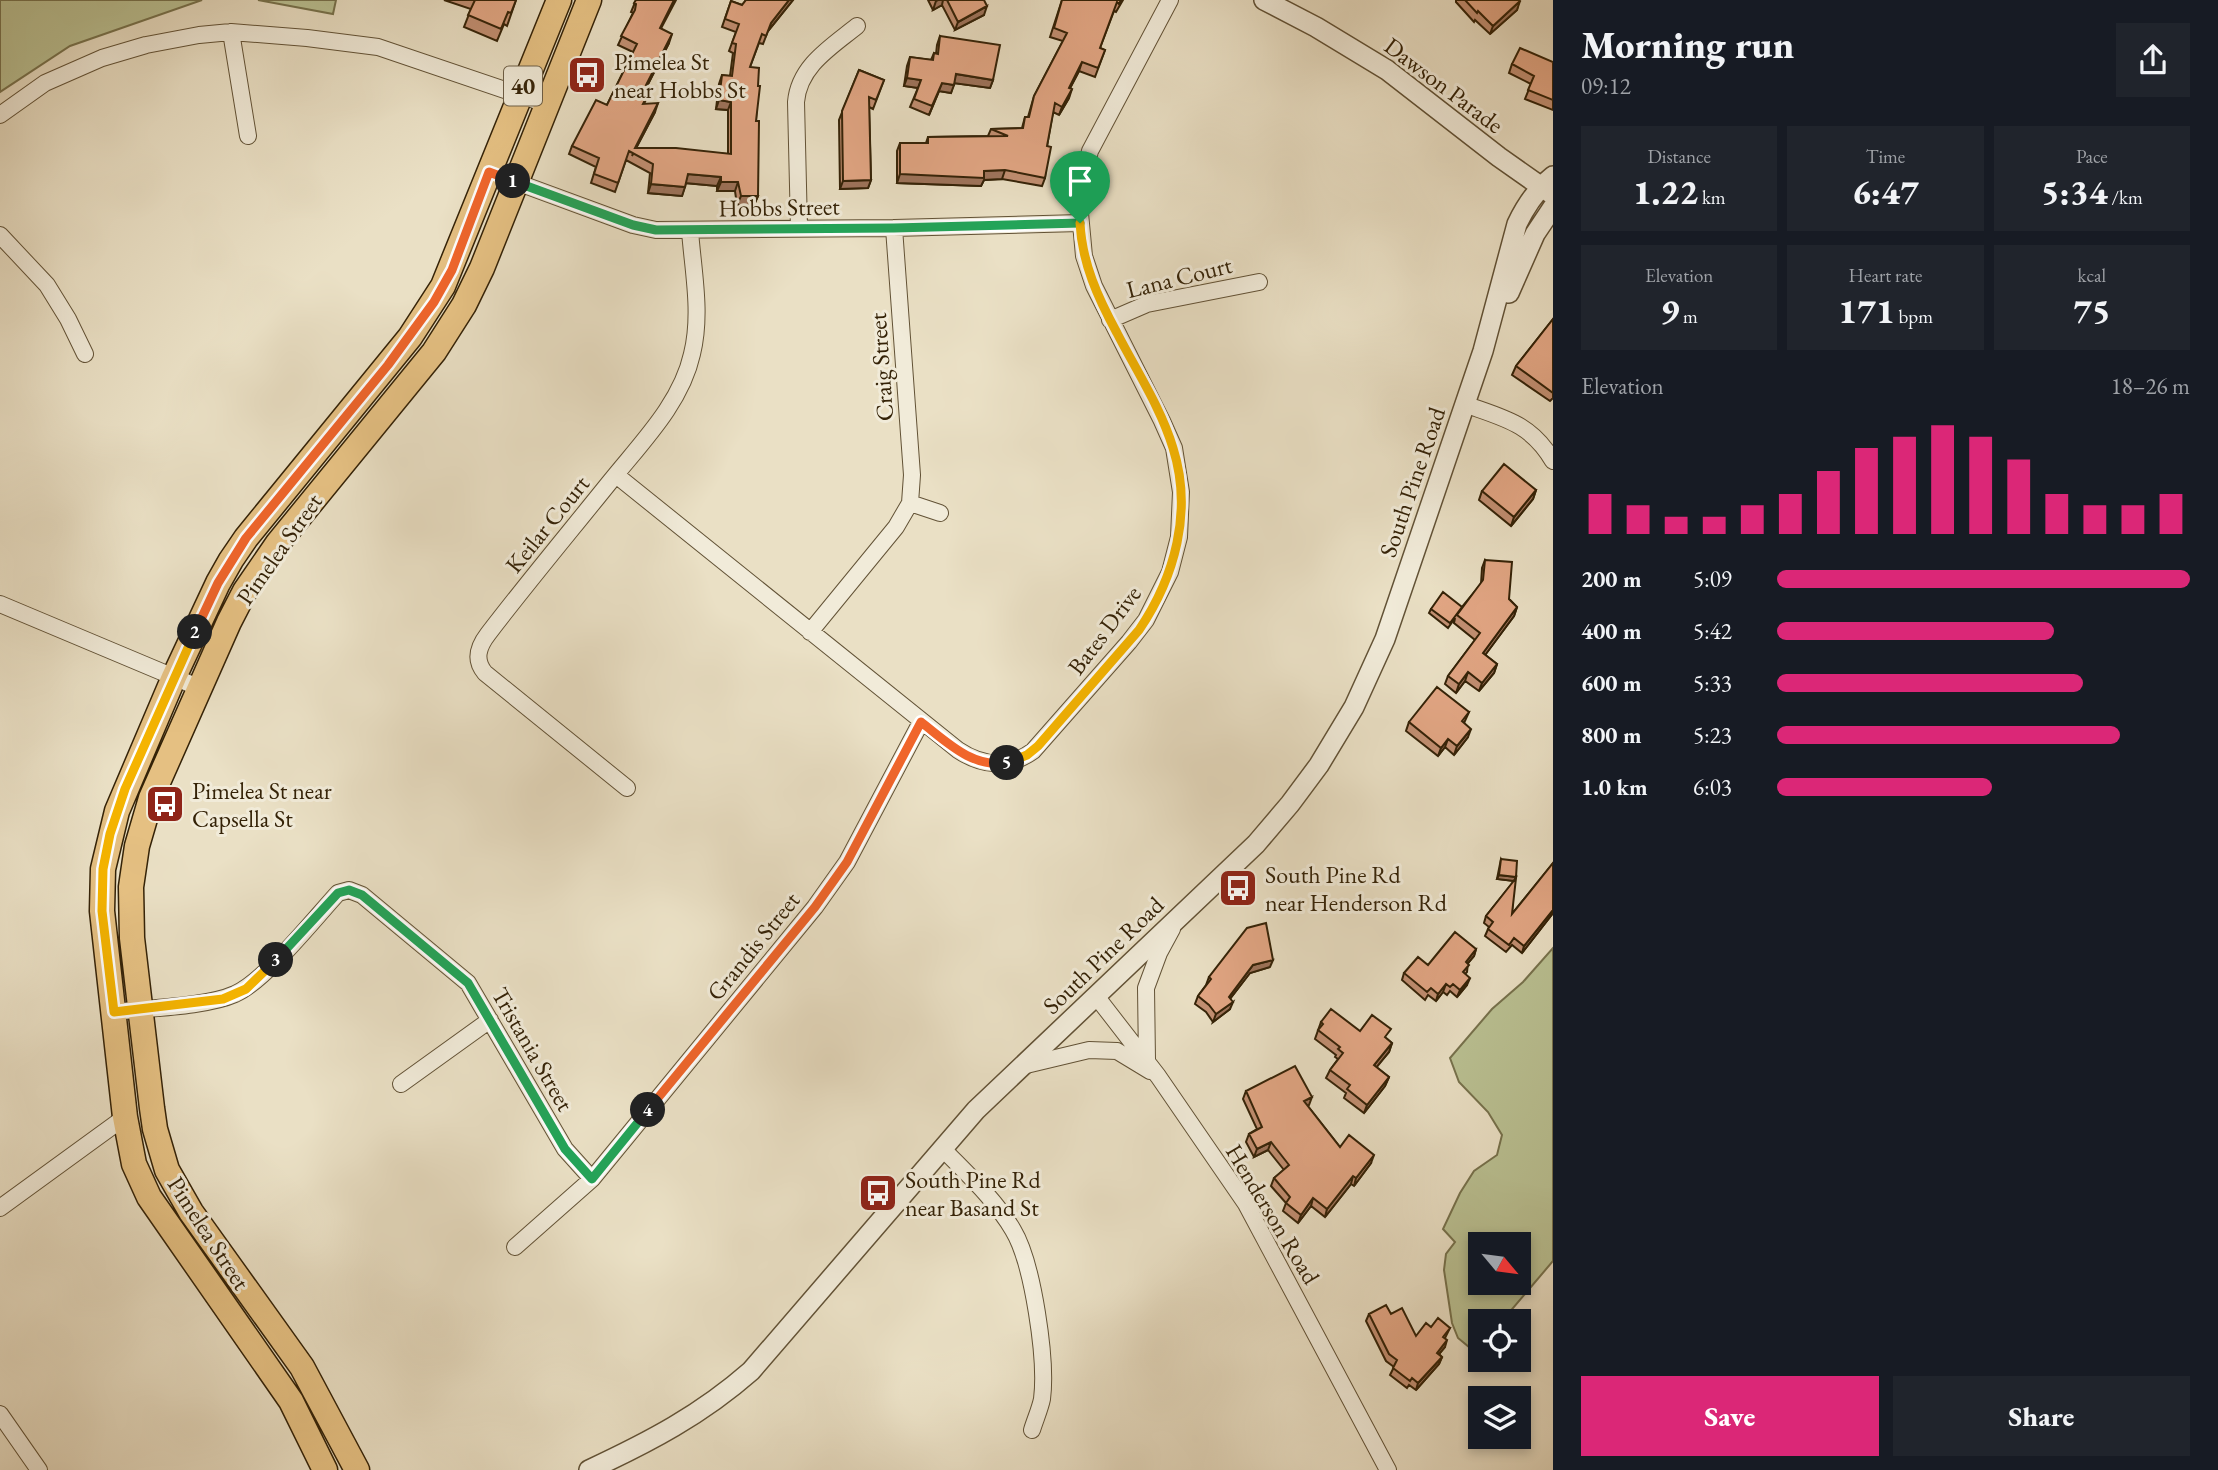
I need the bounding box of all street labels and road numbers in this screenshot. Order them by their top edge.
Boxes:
street label: Dawson Parade [1378,30,1510,140]
road number: 40 [504,66,542,106]
street label: Hobbs Street [718,190,840,224]
street label: Lana Court [1123,249,1235,305]
street label: Craig Street [862,311,900,422]
street label: South Pine Road [1372,402,1452,561]
street label: Keilar Court [498,468,596,579]
street label: Pimelea Street [229,487,329,611]
street label: Bates Drive [1060,579,1148,681]
street label: Grandis Street [700,885,807,1007]
street label: South Pine Road [1036,889,1171,1021]
street label: Tristania Street [485,981,581,1117]
street label: Henderson Road [1219,1138,1327,1291]
street label: Pimelea Street [161,1170,257,1296]

